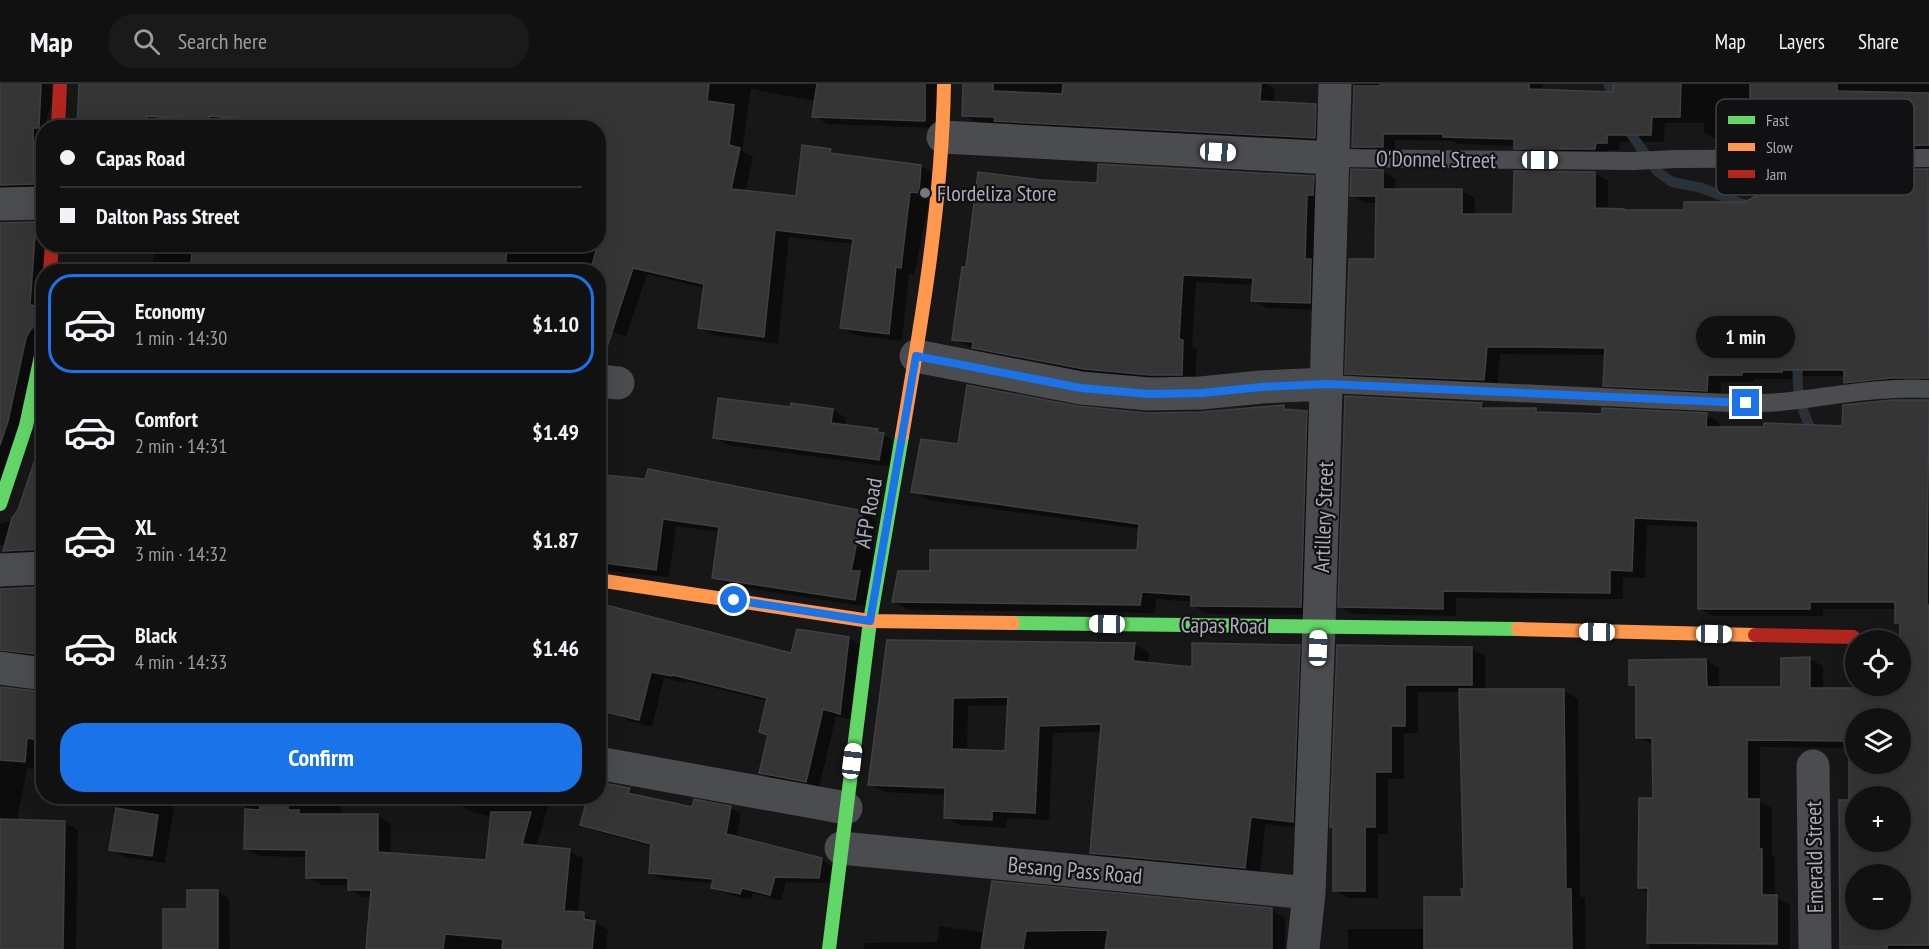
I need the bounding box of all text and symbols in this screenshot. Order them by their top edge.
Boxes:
search box [109,14,529,68]
text: Map [30,23,73,60]
icon: search [130,25,163,58]
text: Search here [178,27,267,55]
text: Map [1715,28,1746,55]
text: Layers [1779,28,1825,55]
text: Share [1858,28,1899,55]
legend [1716,99,1914,195]
text: Fast [1766,110,1789,130]
text: Slow [1766,137,1793,157]
car [1200,142,1236,162]
text: Capas Road [96,144,185,172]
street label: O'Donnel Street [1376,144,1496,174]
car [1522,151,1558,169]
text: Jam [1765,164,1787,184]
place label: Flordeliza Store [937,179,1057,207]
marker: Flordeliza Store [918,186,932,200]
text: Dalton Pass Street [96,202,240,230]
icon: car [63,297,117,351]
text: Economy [135,297,205,325]
text: $1.10 [532,310,579,338]
callout: 1 min [1696,316,1796,358]
text: 1 min [1725,324,1766,350]
text: 1 min · 14:30 [135,325,227,351]
route end [1732,389,1759,416]
icon: car [63,405,117,459]
text: Comfort [135,405,198,433]
text: $1.49 [532,418,579,446]
text: 2 min · 14:31 [135,433,227,459]
street label: Artillery Street [1307,461,1339,573]
street label: AFP Road [848,476,888,550]
icon: car [63,513,117,567]
text: XL [135,513,156,541]
text: $1.87 [532,526,579,554]
text: 3 min · 14:32 [135,541,227,567]
route start [720,586,747,613]
street label: Capas Road [1180,610,1268,640]
car [1089,615,1125,633]
icon: car [63,621,117,675]
text: Black [135,621,177,649]
car [1579,623,1615,641]
car [1696,625,1732,643]
car [1308,630,1328,666]
map controls [1845,630,1911,930]
button: locate [1845,630,1911,696]
text: $1.46 [532,634,579,662]
text: 4 min · 14:33 [135,649,227,675]
button: layers [1845,708,1911,774]
button: Confirm [60,723,582,792]
car [841,742,863,780]
button: + [1845,786,1911,852]
street label: Emerald Street [1799,800,1829,914]
street label: Besang Pass Road [1007,850,1143,890]
button: − [1845,864,1911,930]

